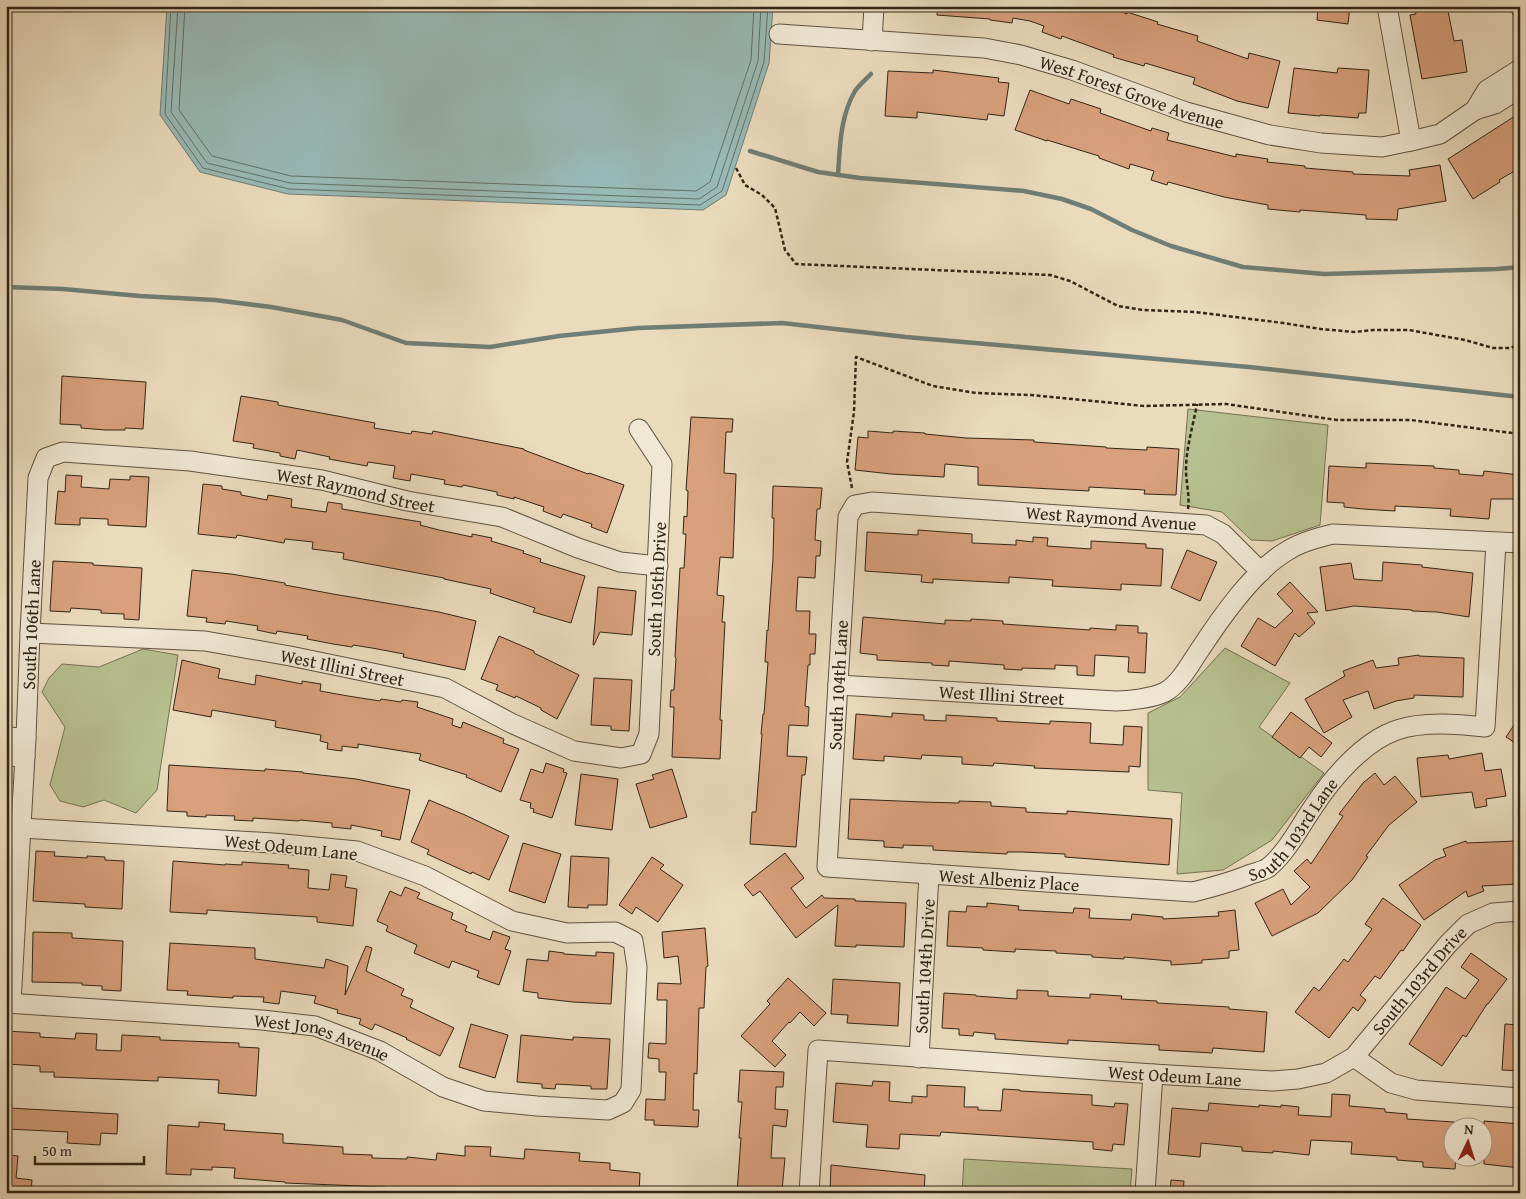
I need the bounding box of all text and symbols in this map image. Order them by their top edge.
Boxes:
street label: West Forest Grove Avenue [1036,48,1227,135]
street label: West Raymond Street [275,460,438,519]
street label: West Raymond Avenue [1025,499,1197,537]
street label: South 105th Drive [639,521,673,657]
street label: South 106th Lane [14,559,47,690]
street label: South 104th Lane [821,619,855,751]
street label: West Illini Street [278,641,407,693]
street label: West Illini Street [938,677,1066,712]
street label: South 103rd Lane [1245,771,1344,888]
street label: West Odeum Lane [223,827,359,867]
street label: West Albeniz Place [938,861,1080,898]
street label: South 104th Drive [907,898,941,1034]
street label: South 103rd Drive [1365,919,1473,1040]
street label: West Jones Avenue [253,1006,395,1068]
street label: West Odeum Lane [1107,1057,1242,1093]
north arrow [1444,1116,1494,1166]
text: N [1464,1119,1475,1139]
scale bar [35,1134,144,1166]
text: 50 m [42,1140,73,1161]

